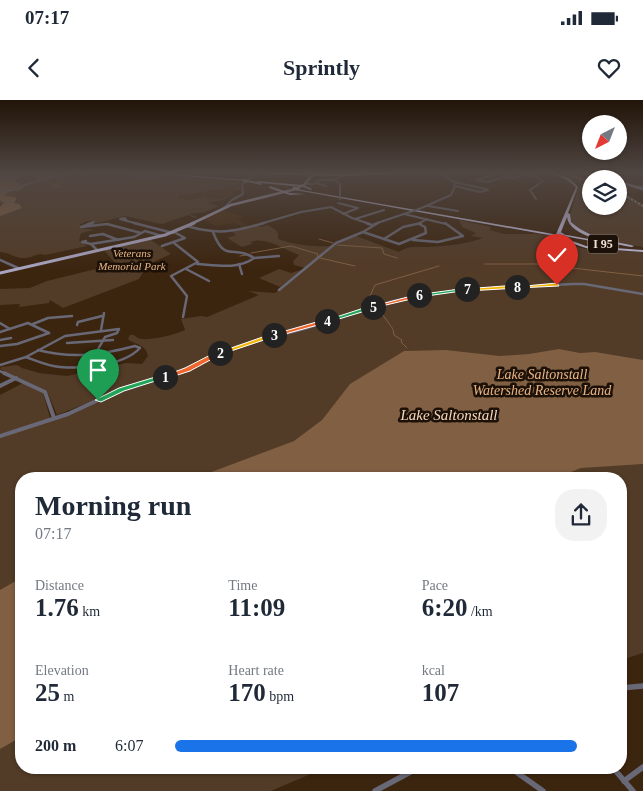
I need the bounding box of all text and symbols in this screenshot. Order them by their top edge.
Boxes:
text: 07:17 [25,7,69,28]
icon: back [20,54,48,82]
icon: heart [595,54,623,82]
text: Sprintly [283,55,360,80]
north arrow [582,115,628,160]
map controls [582,115,627,215]
button: layers [582,170,627,215]
pin [536,234,578,285]
road number: I 95 [588,234,618,254]
icon: check [543,241,571,269]
park label: Veterans Memorial Park [97,247,167,272]
pin: 8 [504,274,530,300]
pin: 7 [454,276,480,302]
text: 8 [514,280,521,295]
pin: 6 [406,282,432,308]
text: 7 [464,282,471,297]
text: 6 [416,288,423,303]
pin: 5 [360,294,386,320]
text: 5 [370,300,377,315]
pin: 4 [314,308,340,334]
text: 4 [324,314,331,329]
pin: 3 [262,322,286,348]
text: 3 [271,328,278,343]
pin: 2 [208,340,232,366]
text: 2 [217,346,224,361]
pin [77,349,119,400]
icon: arrive [84,356,112,384]
pin: 1 [152,364,178,390]
park label: Lake Saltonstall Watershed Reserve Land [473,367,612,398]
text: 1 [162,370,169,385]
water label: Lake Saltonstall [399,407,498,423]
button: share [555,489,607,541]
text: Morning run [35,490,191,521]
text: 07:17 [35,525,71,542]
text: Distance [35,578,84,593]
text: Time [228,578,257,593]
text: Pace [422,578,448,593]
text: 1.76 [35,594,79,621]
text: 11:09 [228,594,285,621]
text: 6:20 [422,594,467,621]
text: km [79,604,100,619]
text: /km [467,604,493,619]
text: Elevation [35,663,89,678]
text: Heart rate [228,663,284,678]
text: kcal [422,663,445,678]
text: 25 [35,679,60,706]
text: 170 [228,679,266,706]
text: 107 [422,679,459,706]
text: m [60,689,74,704]
text: bpm [266,689,294,704]
text: 200 m [35,737,76,754]
text: 6:07 [115,737,143,754]

